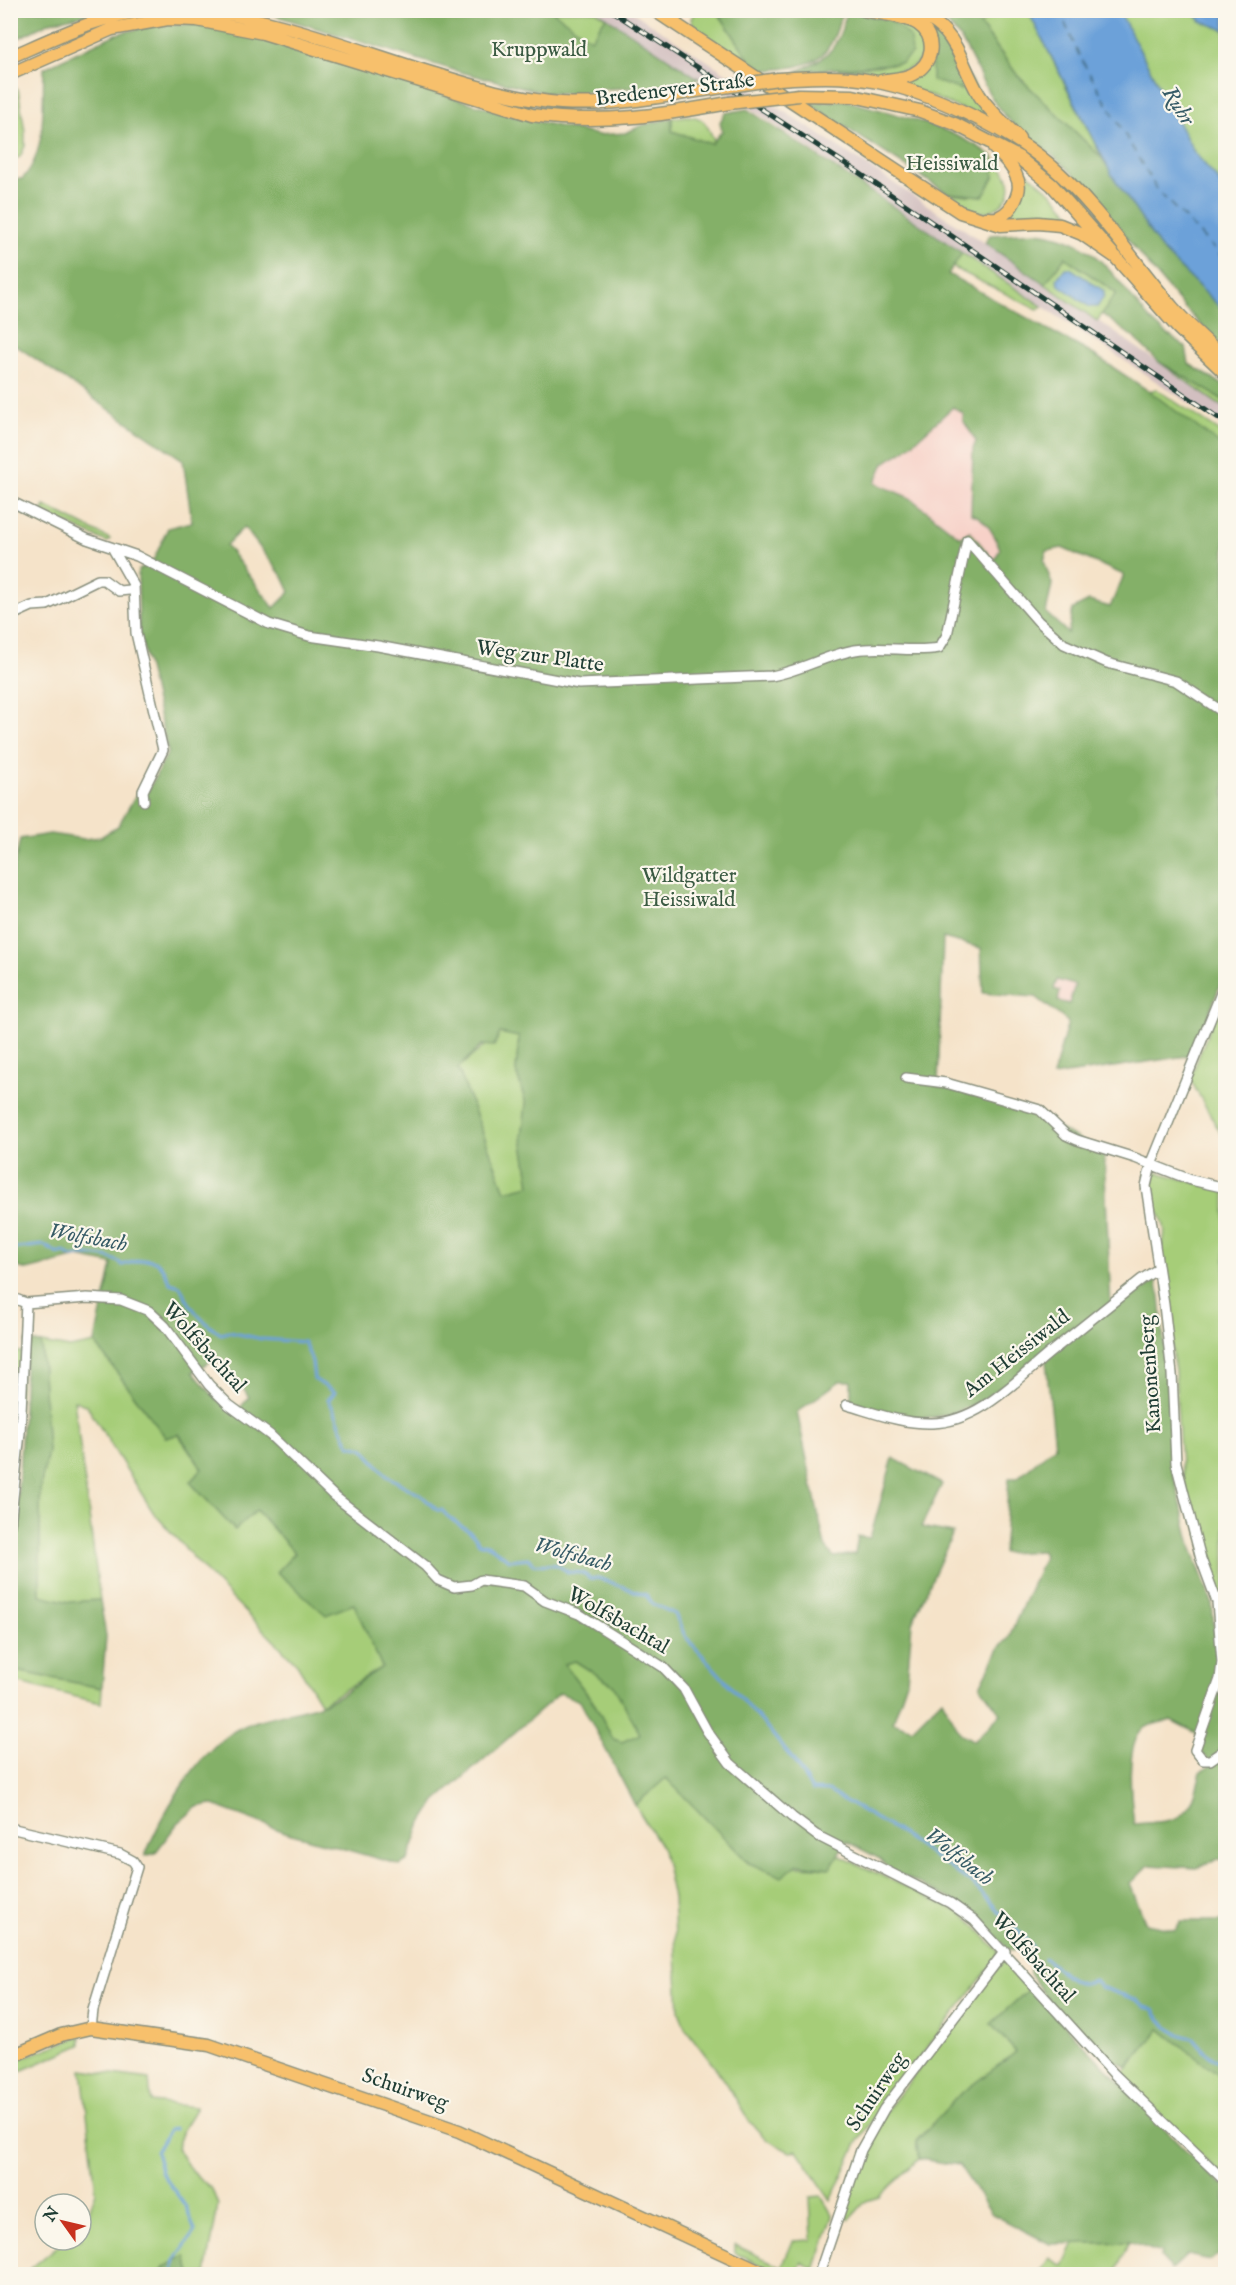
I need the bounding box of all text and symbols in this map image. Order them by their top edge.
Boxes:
park label: Kruppwald [491,37,588,64]
street label: Bredeneyer Straße [594,67,756,113]
water label: Ruhr [1155,81,1202,132]
park label: Heissiwald [906,151,999,178]
street label: Weg zur Platte [474,635,606,679]
park label: Wildgatter Heissiwald [642,863,737,914]
water label: Wolfsbach [47,1217,129,1259]
street label: Wolfsbachtal [156,1297,252,1399]
street label: Am Heissiwald [957,1303,1076,1405]
street label: Kanonenberg [1133,1313,1169,1434]
water label: Wolfsbach [531,1531,615,1579]
street label: Wolfsbachtal [562,1581,674,1661]
water label: Wolfsbach [919,1822,999,1892]
street label: Wolfsbachtal [985,1907,1081,2009]
street label: Schuirweg [841,2047,914,2137]
street label: Schuirweg [358,2063,452,2118]
north arrow [33,2192,93,2252]
text: N [40,2203,64,2227]

